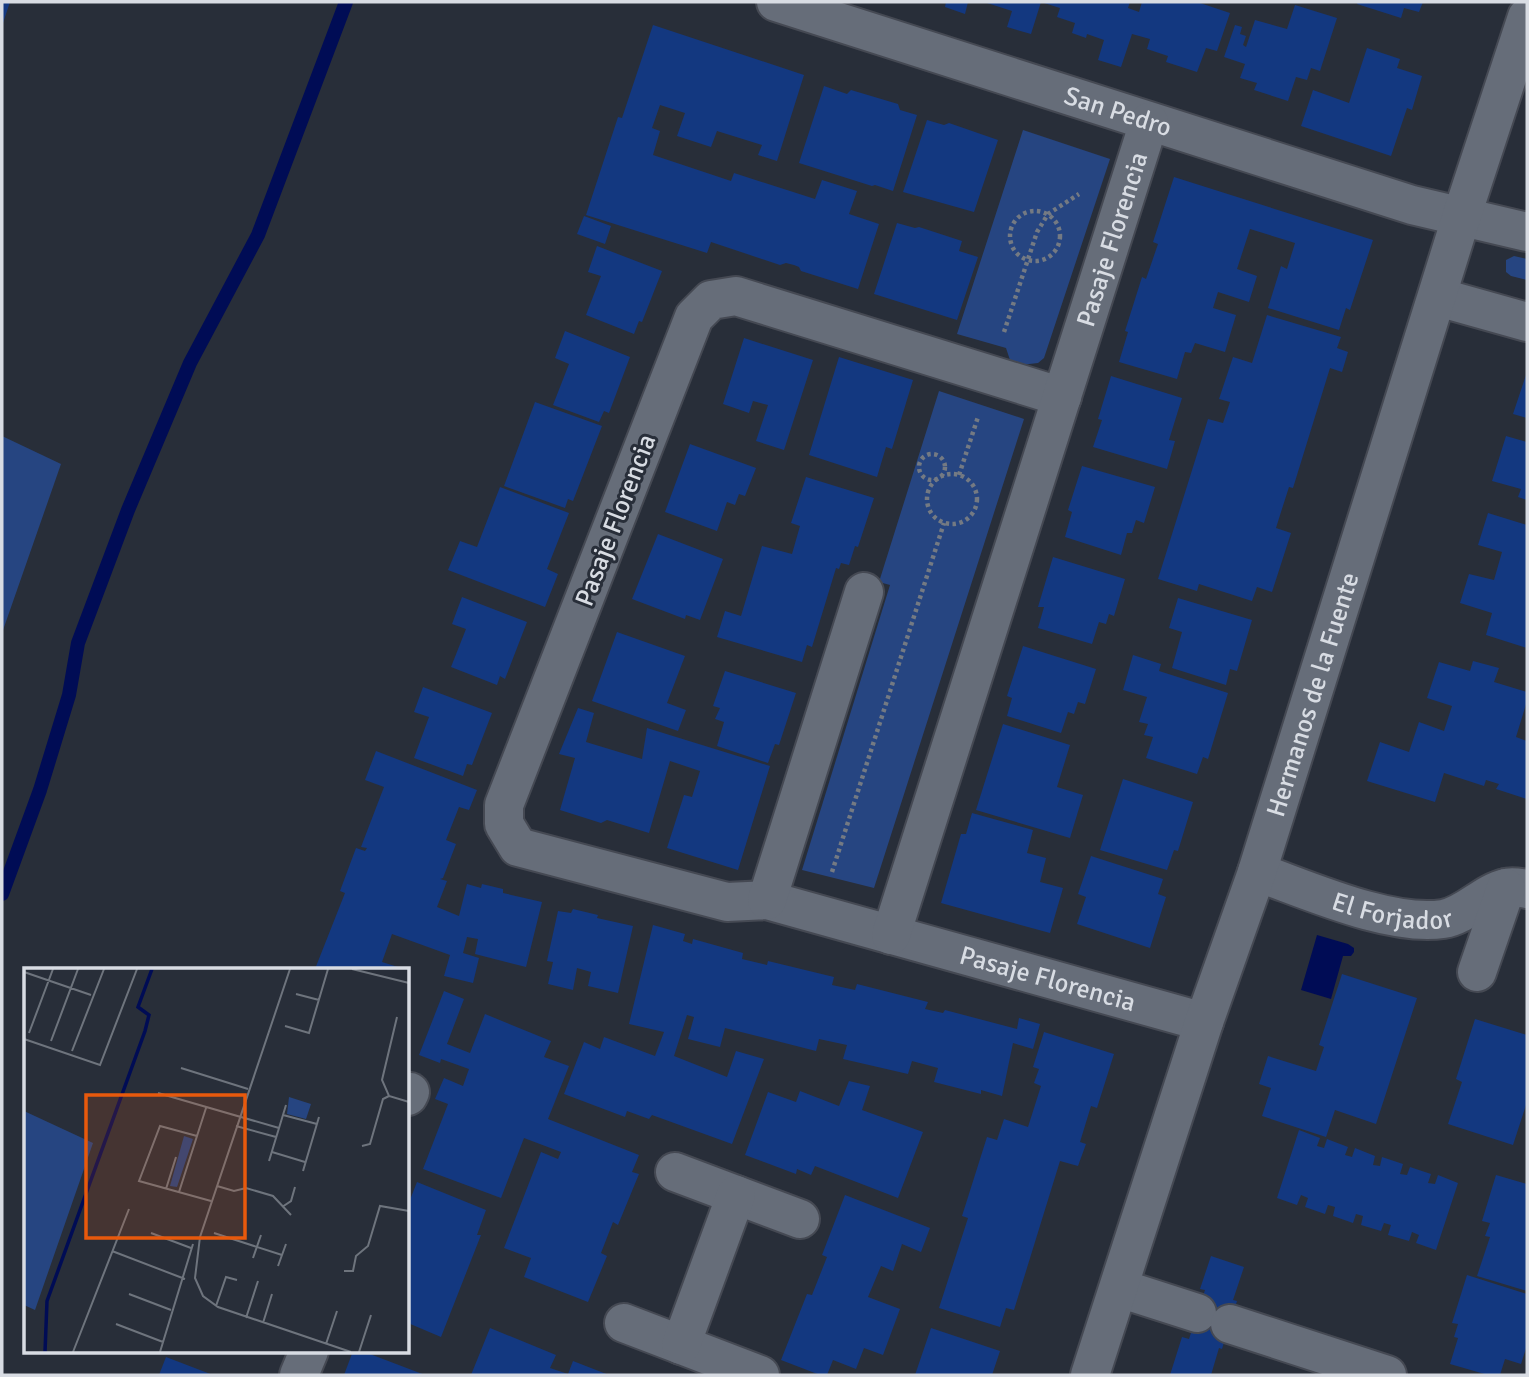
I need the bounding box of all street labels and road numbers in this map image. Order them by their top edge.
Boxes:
street label: San Pedro [1060,80,1175,144]
street label: Pasaje Florencia [1070,148,1155,331]
street label: Pasaje Florencia [568,430,663,611]
street label: Hermanos de la Fuente [1260,569,1366,821]
street label: El Forjador [1328,886,1457,937]
street label: Pasaje Florencia [956,940,1139,1019]

